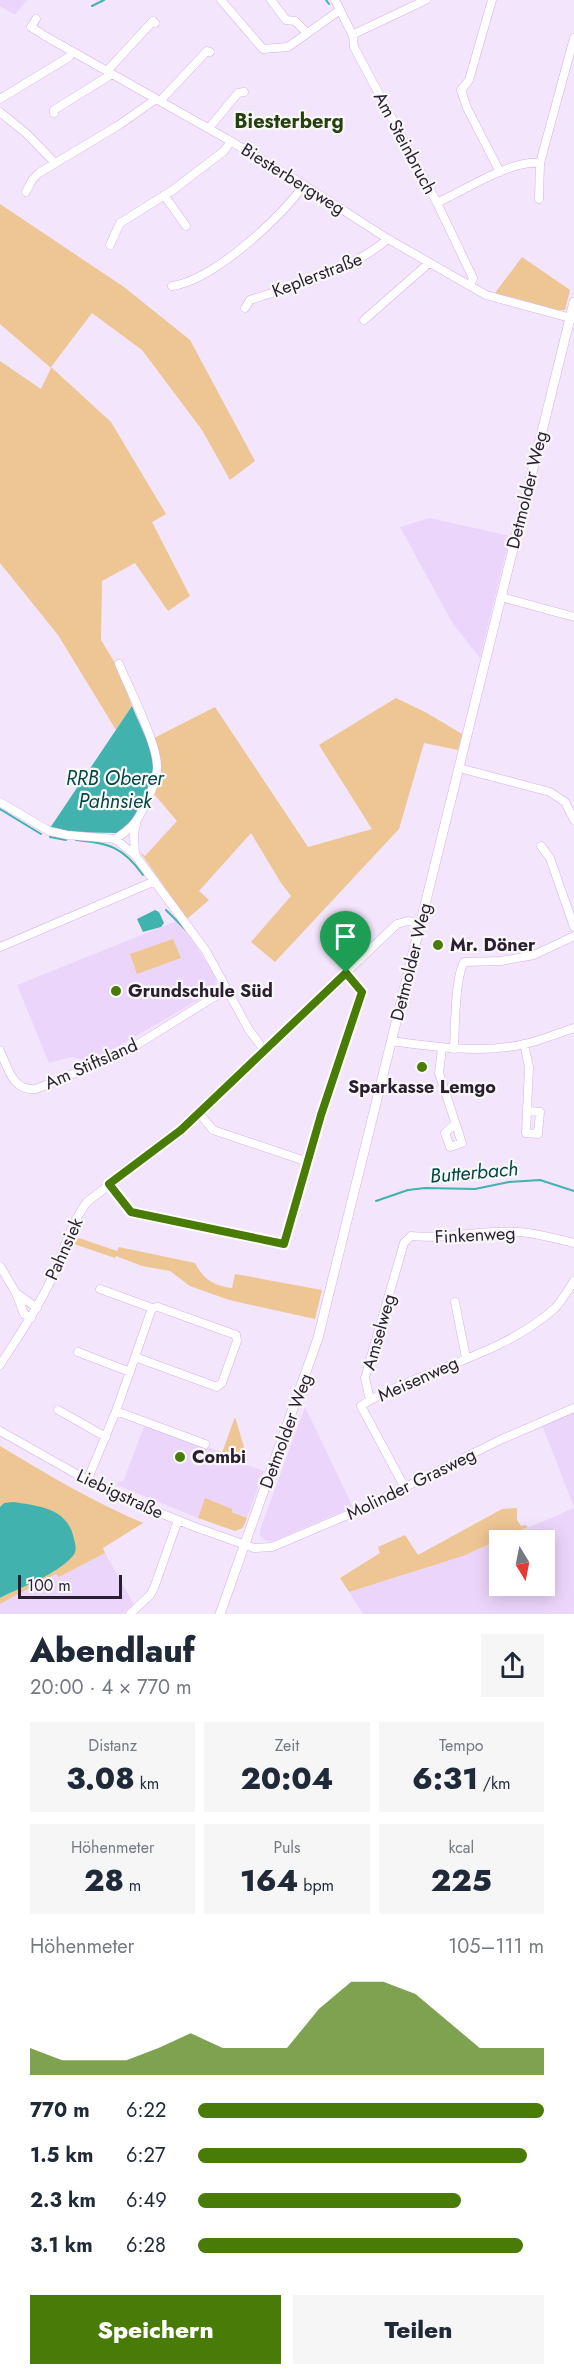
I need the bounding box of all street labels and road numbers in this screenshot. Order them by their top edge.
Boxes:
street label: Am Steinbruch [367,87,443,199]
street label: Biesterbergweg [236,137,350,221]
street label: Keplerstraße [268,246,366,304]
street label: Detmolder Weg [500,428,554,552]
street label: Detmolder Weg [384,900,438,1024]
street label: Am Stiftsland [40,1032,142,1096]
street label: Pahnsiek [39,1213,89,1284]
street label: Finkenweg [434,1220,516,1250]
street label: Amselweg [356,1291,402,1373]
street label: Meisenweg [373,1350,463,1408]
street label: Detmolder Weg [253,1370,319,1492]
street label: Molinder Grasweg [342,1441,480,1527]
street label: Liebigstraße [72,1463,168,1525]

